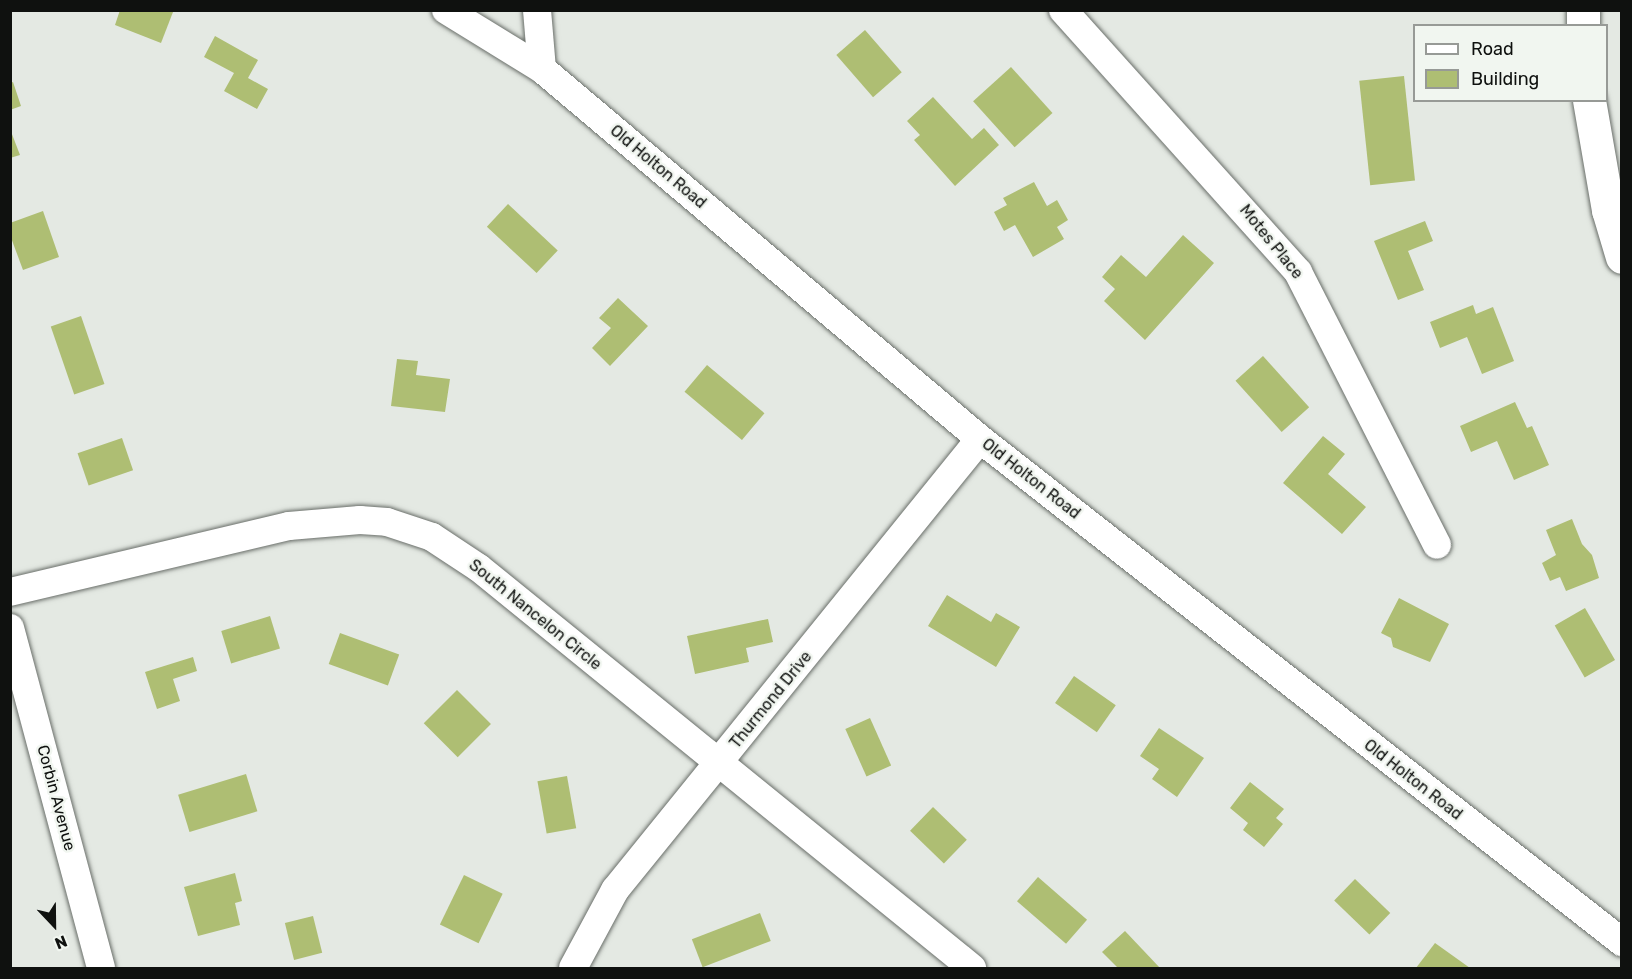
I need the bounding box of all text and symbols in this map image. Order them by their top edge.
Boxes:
legend [1413,24,1608,102]
text: Road [1471,38,1514,60]
text: Building [1471,68,1539,90]
street label: Old Holton Road [606,121,710,213]
street label: Motes Place [1235,201,1307,283]
street label: Old Holton Road [978,435,1084,523]
street label: South Nancelon Circle [465,556,605,674]
street label: Thurmond Drive [726,648,816,752]
street label: Old Holton Road [1360,736,1466,824]
street label: Corbin Avenue [33,743,79,853]
north arrow [24,895,84,955]
text: N [52,931,70,953]

